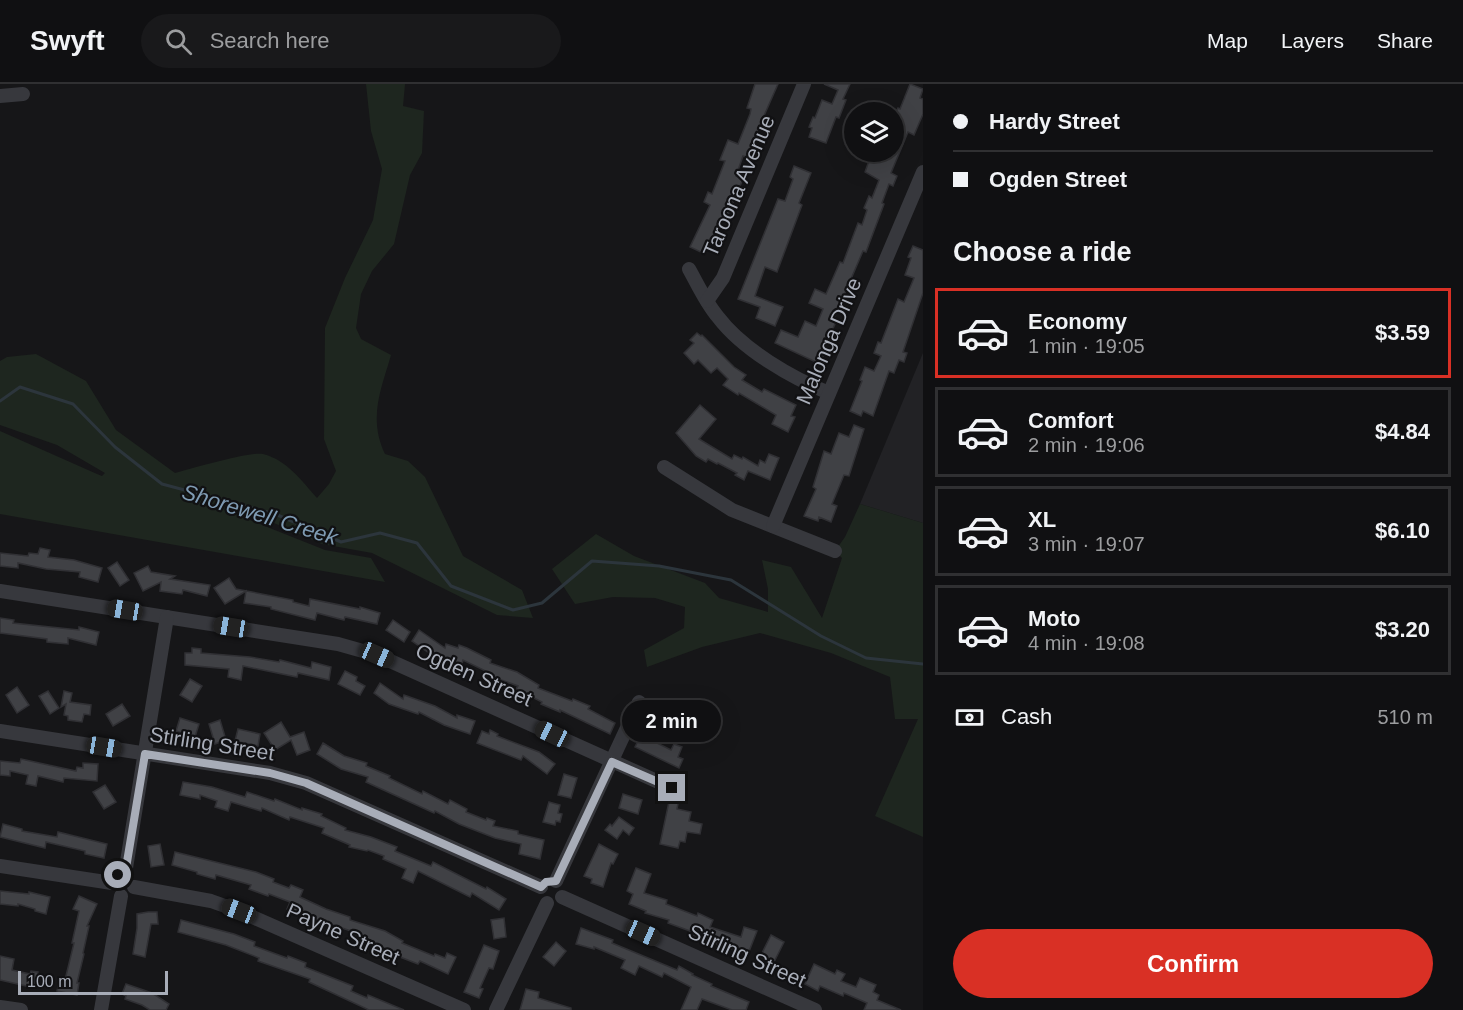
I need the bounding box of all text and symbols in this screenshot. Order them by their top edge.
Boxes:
search box [141,14,561,68]
text: Swyft [30,25,105,56]
icon: search [162,25,195,58]
text: Search here [210,28,330,53]
text: Map [1207,29,1248,52]
text: Layers [1281,29,1344,52]
text: Share [1377,29,1433,52]
map controls [844,102,904,162]
button: layers [844,102,904,162]
text: Hardy Street [989,109,1120,134]
street label: Taroona Avenue [698,112,779,260]
text: Ogden Street [989,167,1127,192]
text: Choose a ride [953,237,1132,267]
street label: Malonga Drive [792,274,866,408]
icon: car [956,306,1010,360]
text: Economy [1028,309,1127,334]
text: $3.59 [1375,320,1430,345]
text: 1 min · 19:05 [1028,335,1145,357]
icon: car [956,405,1010,459]
text: Comfort [1028,408,1114,433]
text: $4.84 [1375,419,1430,444]
text: 2 min · 19:06 [1028,434,1145,456]
water label: Shorewell Creek [179,479,342,550]
icon: car [956,504,1010,558]
text: XL [1028,507,1056,532]
text: $6.10 [1375,518,1430,543]
text: 3 min · 19:07 [1028,533,1145,555]
car [106,598,144,622]
icon: car [956,603,1010,657]
text: Moto [1028,606,1081,631]
car [212,615,250,639]
text: $3.20 [1375,617,1430,642]
text: 4 min · 19:08 [1028,632,1145,654]
car [357,639,397,671]
street label: Ogden Street [412,639,536,711]
callout: 2 min [622,701,722,743]
icon: cash [953,701,986,734]
text: Cash [1001,704,1052,729]
text: 510 m [1377,706,1433,728]
text: 2 min [645,710,698,732]
car [532,718,572,750]
street label: Stirling Street [148,722,276,765]
car [85,735,123,759]
route end [658,774,685,801]
route start [104,861,131,888]
car [219,896,259,926]
street label: Payne Street [283,898,403,969]
car [623,917,663,949]
street label: Stirling Street [685,919,810,992]
button: Confirm [953,929,1433,998]
scale bar [18,968,168,996]
text: 100 m [27,973,71,990]

